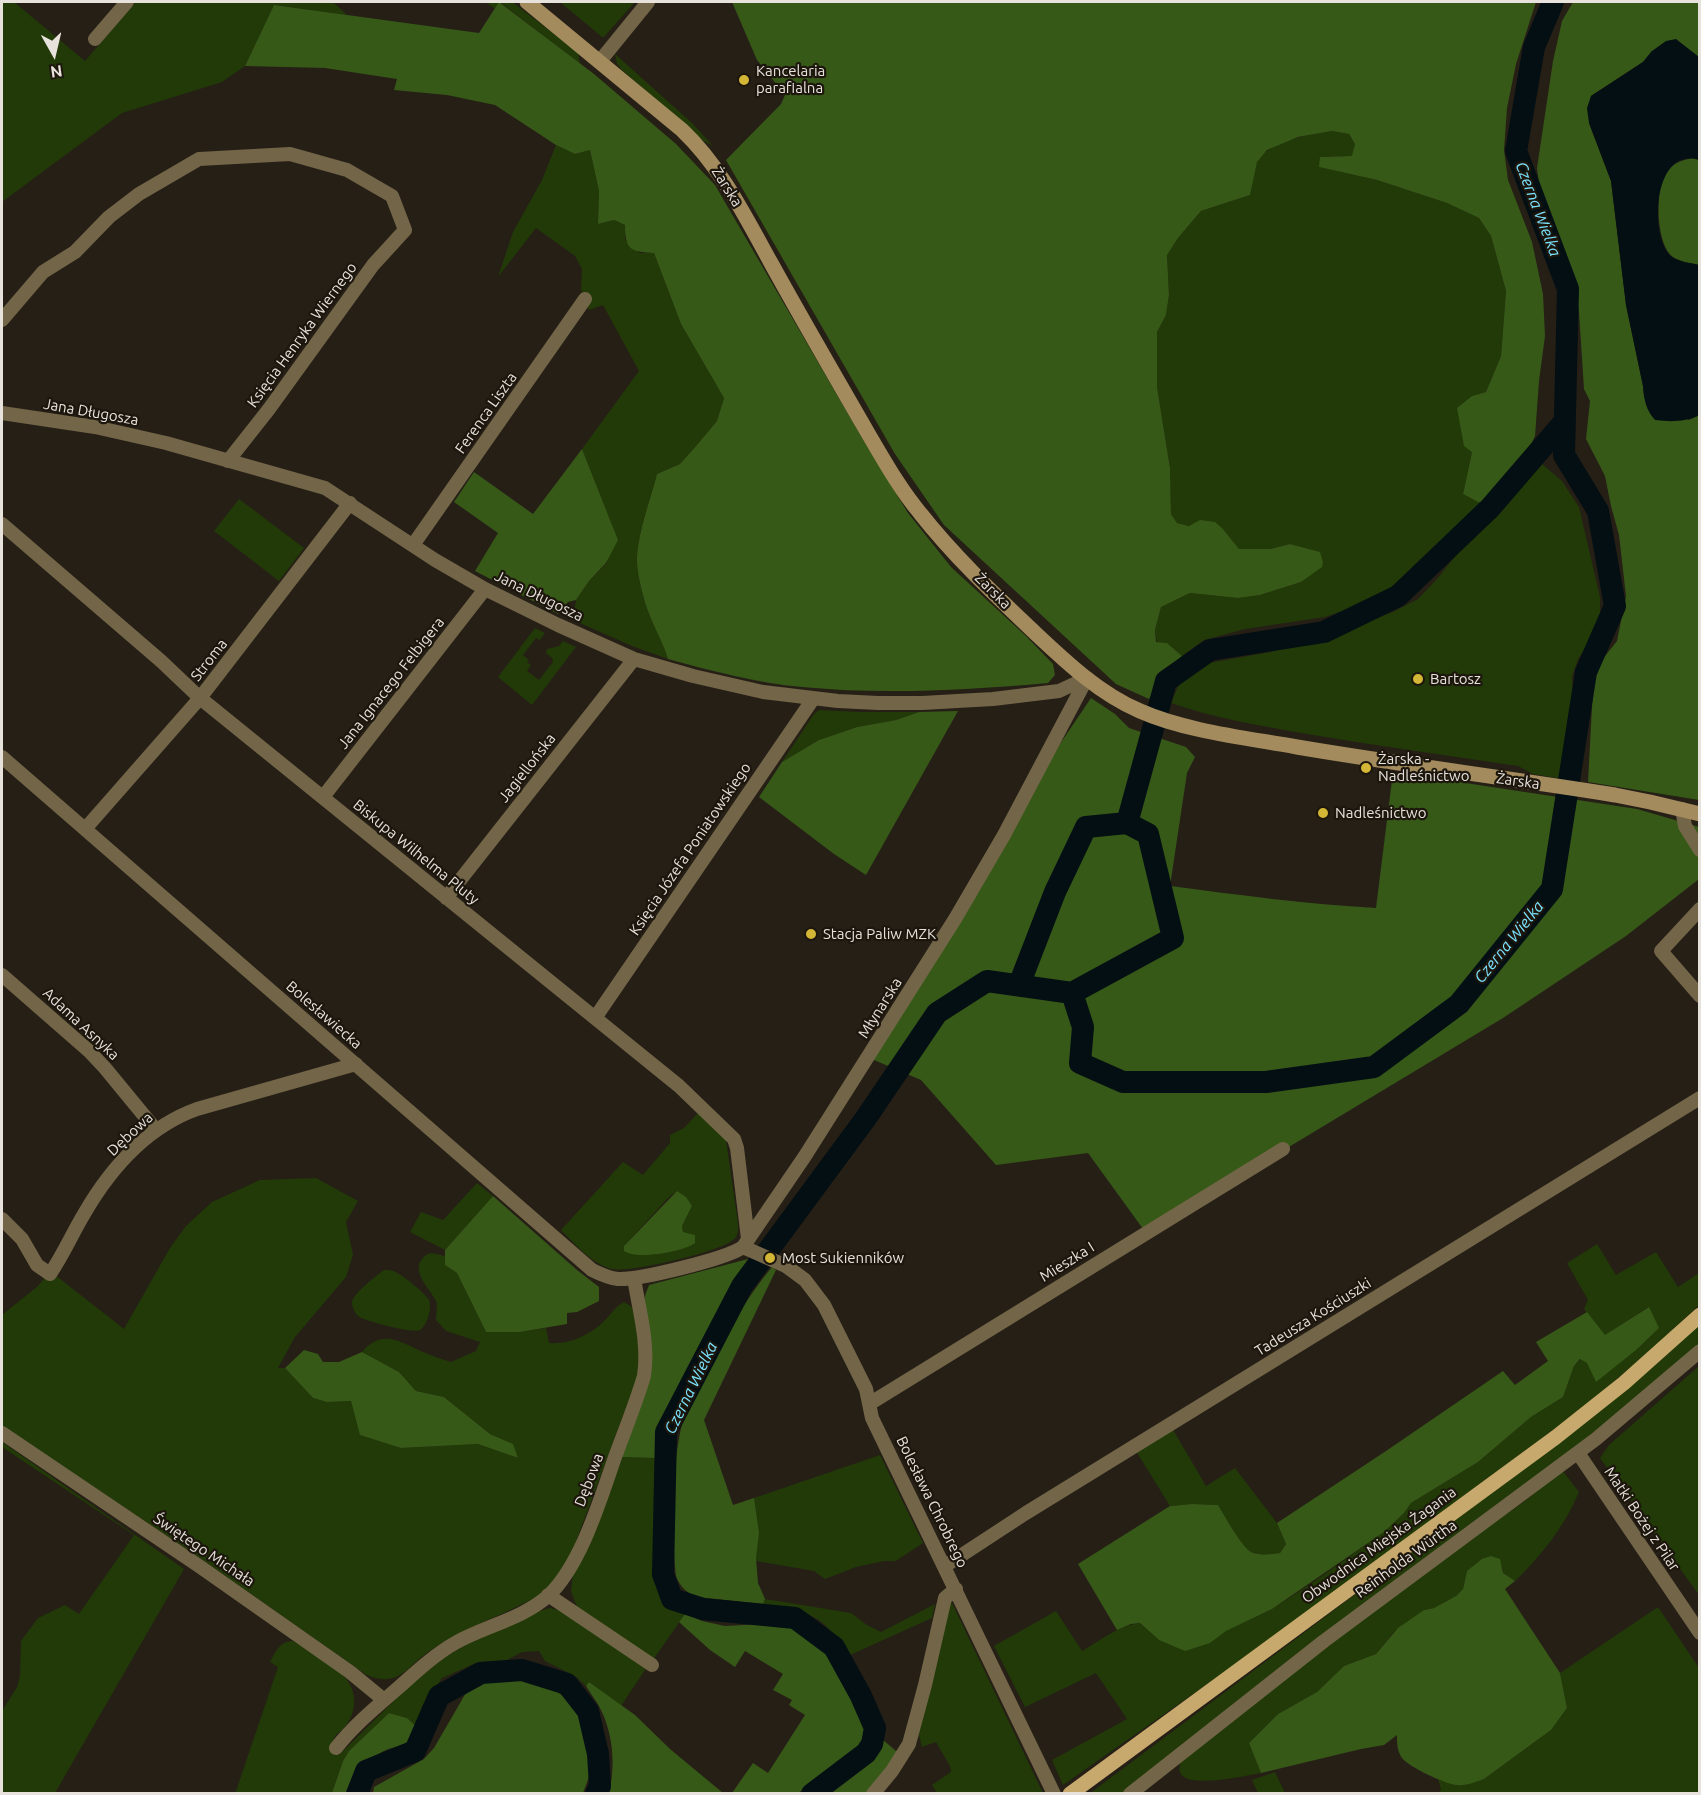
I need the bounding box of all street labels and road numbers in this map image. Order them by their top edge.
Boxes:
street label: Żarska [708,164,746,210]
street label: Księcia Henryka Wiernego [243,259,361,411]
street label: Ferenca Liszta [451,369,521,457]
street label: Jana Długosza [42,395,140,429]
street label: Jana Długosza [492,567,586,625]
street label: Żarska [971,569,1015,613]
street label: Jana Ignacego Felbigera [334,613,448,753]
street label: Stroma [187,635,231,685]
street label: Jagiellońska [494,730,560,806]
street label: Księcia Józefa Poniatowskiego [625,759,755,939]
street label: Żarska [1495,769,1541,793]
street label: Biskupa Wilhelma Pluty [349,796,483,908]
street label: Młynarska [854,974,906,1042]
street label: Bolesławiecka [282,977,366,1053]
street label: Adama Asnyka [39,984,123,1064]
street label: Dębowa [103,1108,157,1160]
street label: Mieszka I [1036,1238,1098,1286]
street label: Tadeusza Kościuszki [1252,1274,1374,1360]
street label: Bolesława Chrobrego [892,1433,972,1571]
street label: Dębowa [571,1451,607,1509]
street label: Matki Bożej z Pilar [1600,1463,1684,1575]
street label: Obwodnica Miejska Żagania [1298,1483,1460,1607]
street label: Świętego Michała [150,1510,258,1590]
street label: Reinholda Würtha [1352,1516,1460,1602]

